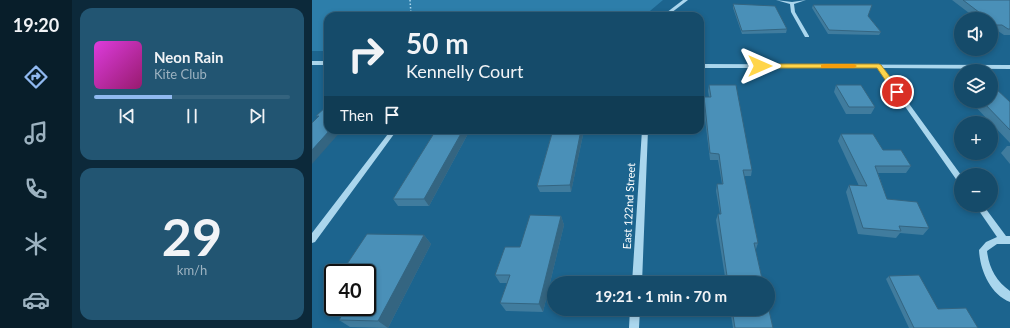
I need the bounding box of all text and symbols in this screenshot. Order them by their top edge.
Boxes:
map controls [954,12,998,212]
button: sound [954,12,998,56]
text: 19:20 [13,14,59,36]
text: 50 m [406,26,469,60]
icon: right [340,28,392,80]
position arrow [739,45,781,87]
text: Neon Rain [154,48,223,66]
text: Kennelly Court [406,60,523,82]
icon: directions [22,63,50,91]
button: layers [954,64,998,108]
text: Kite Club [154,66,207,82]
pin [880,75,914,109]
icon: arrive [886,81,908,103]
icon: arrive [381,104,403,126]
icon: previous [116,105,138,127]
icon: pause [181,105,203,127]
icon: next [246,105,268,127]
text: Then [340,106,373,124]
button: + [954,116,998,160]
icon: music [22,119,50,147]
street label: East 122nd Street [620,162,637,250]
button: − [954,168,998,212]
icon: phone [22,175,50,203]
text: 29 [162,205,222,267]
icon: climate [22,230,50,258]
text: km/h [177,262,207,278]
speed limit sign: 40 [324,264,376,316]
icon: car [22,286,50,314]
text: 19:21 · 1 min · 70 m [595,287,727,305]

